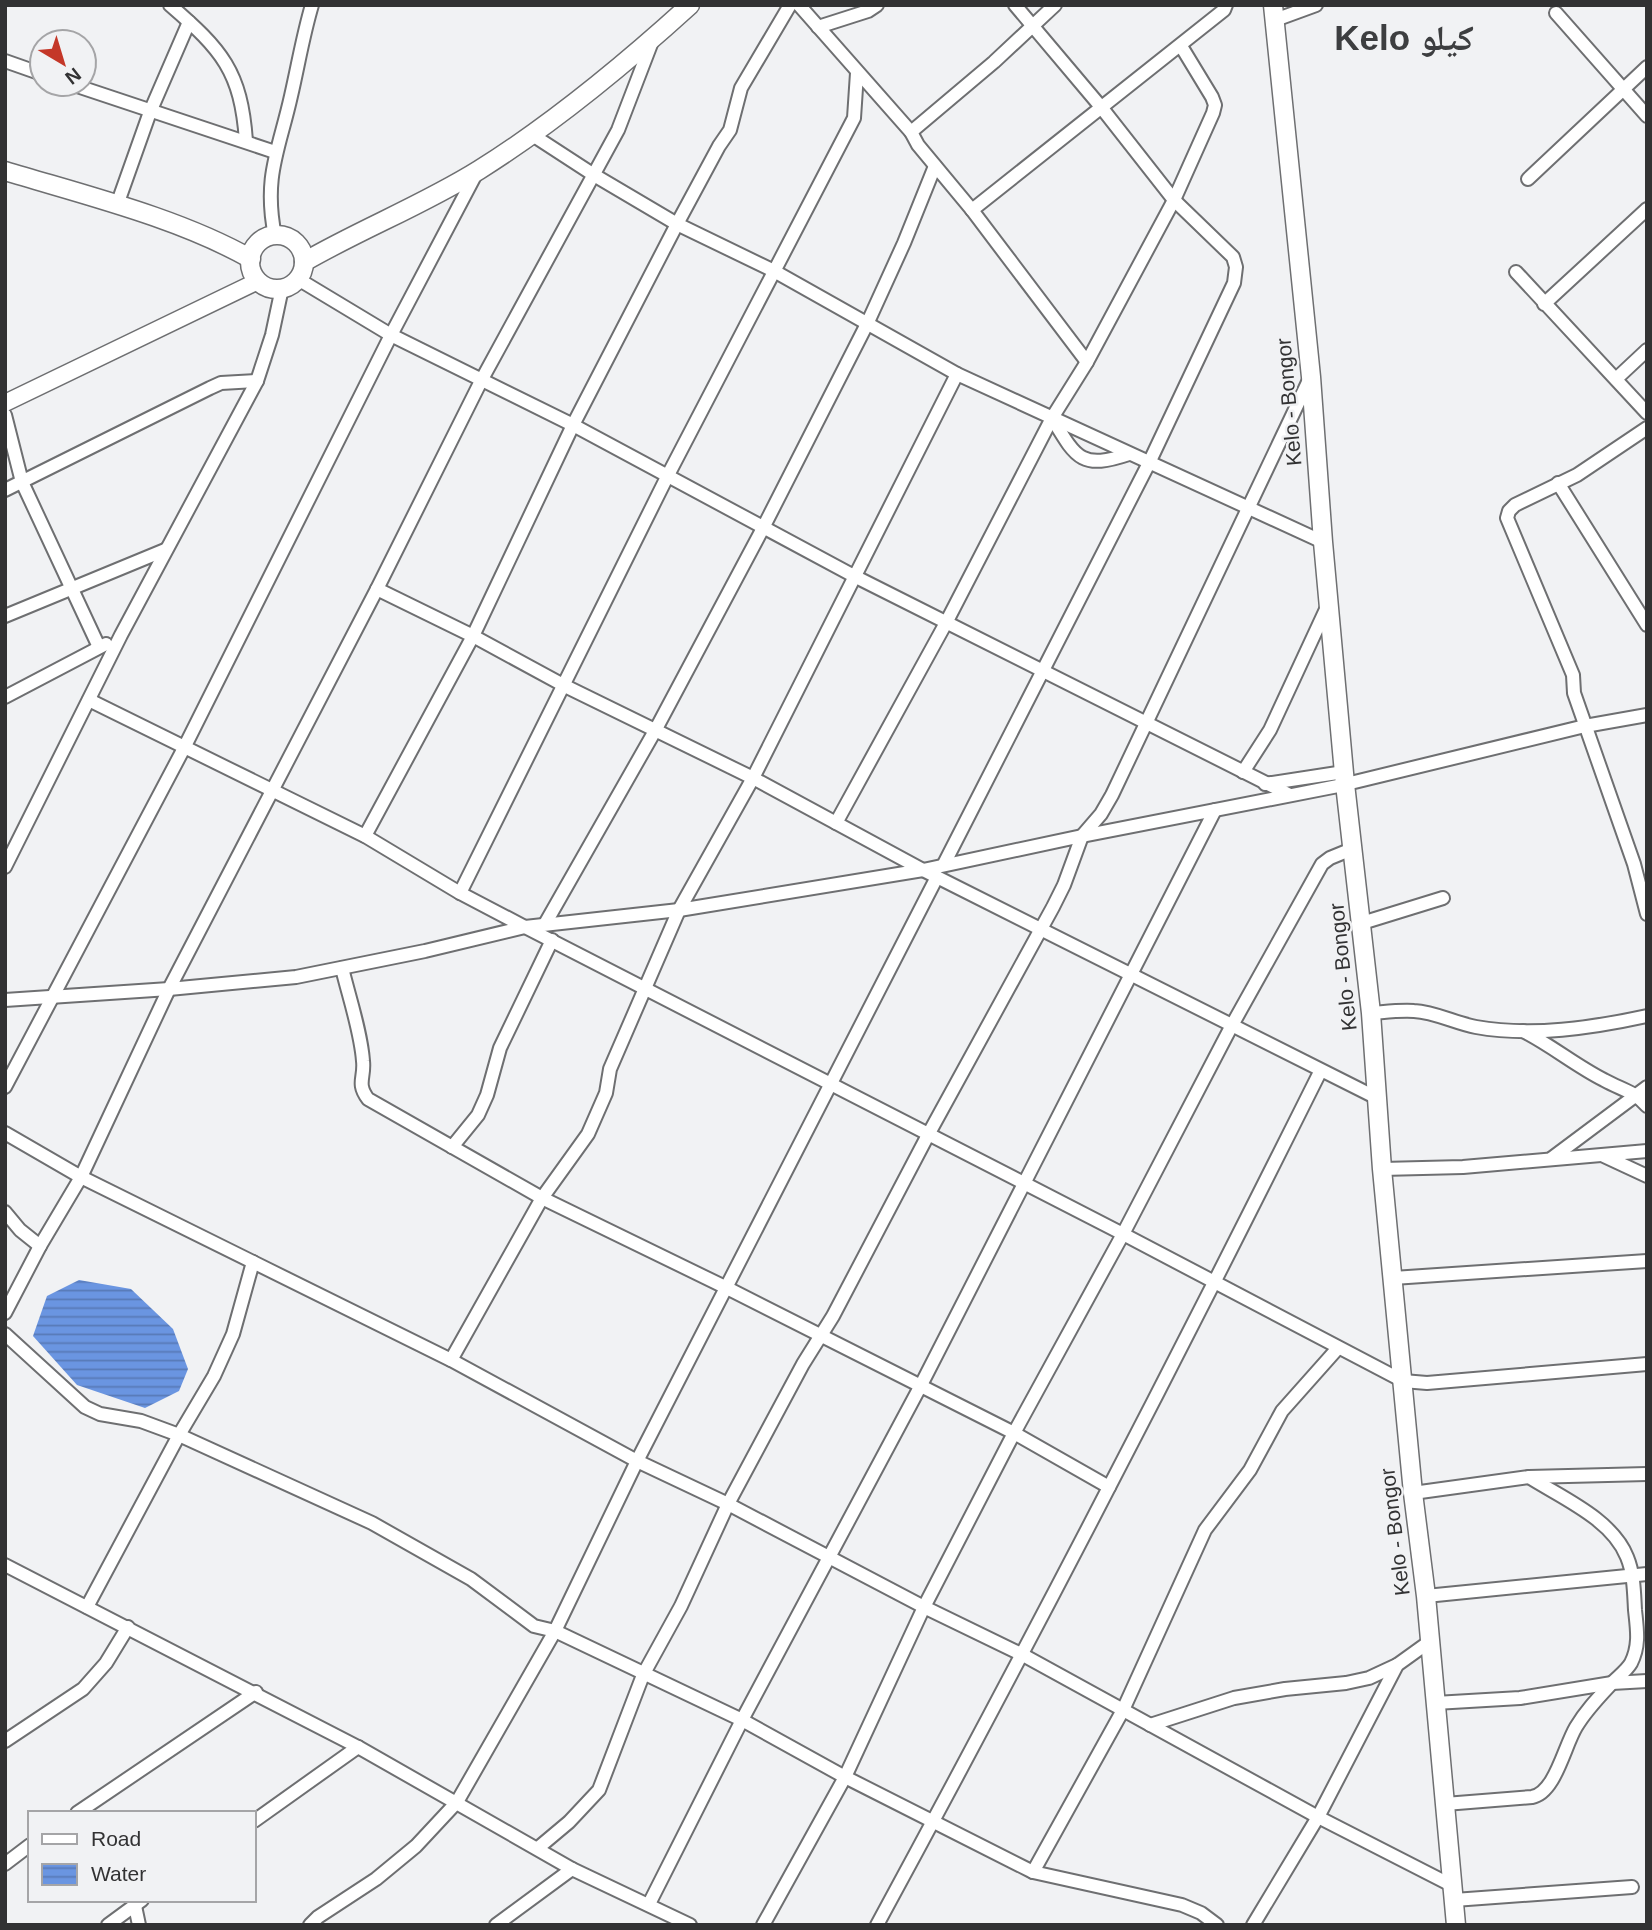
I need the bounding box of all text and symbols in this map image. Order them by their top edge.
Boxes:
district label: Kelo كيلو [1334,18,1474,58]
north arrow [28,28,98,98]
text: N [61,64,85,89]
street label: Kelo - Bongor [1271,337,1306,467]
street label: Kelo - Bongor [1324,902,1361,1032]
street label: Kelo - Bongor [1375,1467,1414,1597]
legend [28,1811,256,1902]
text: Road [91,1827,141,1850]
text: Water [91,1862,146,1885]

